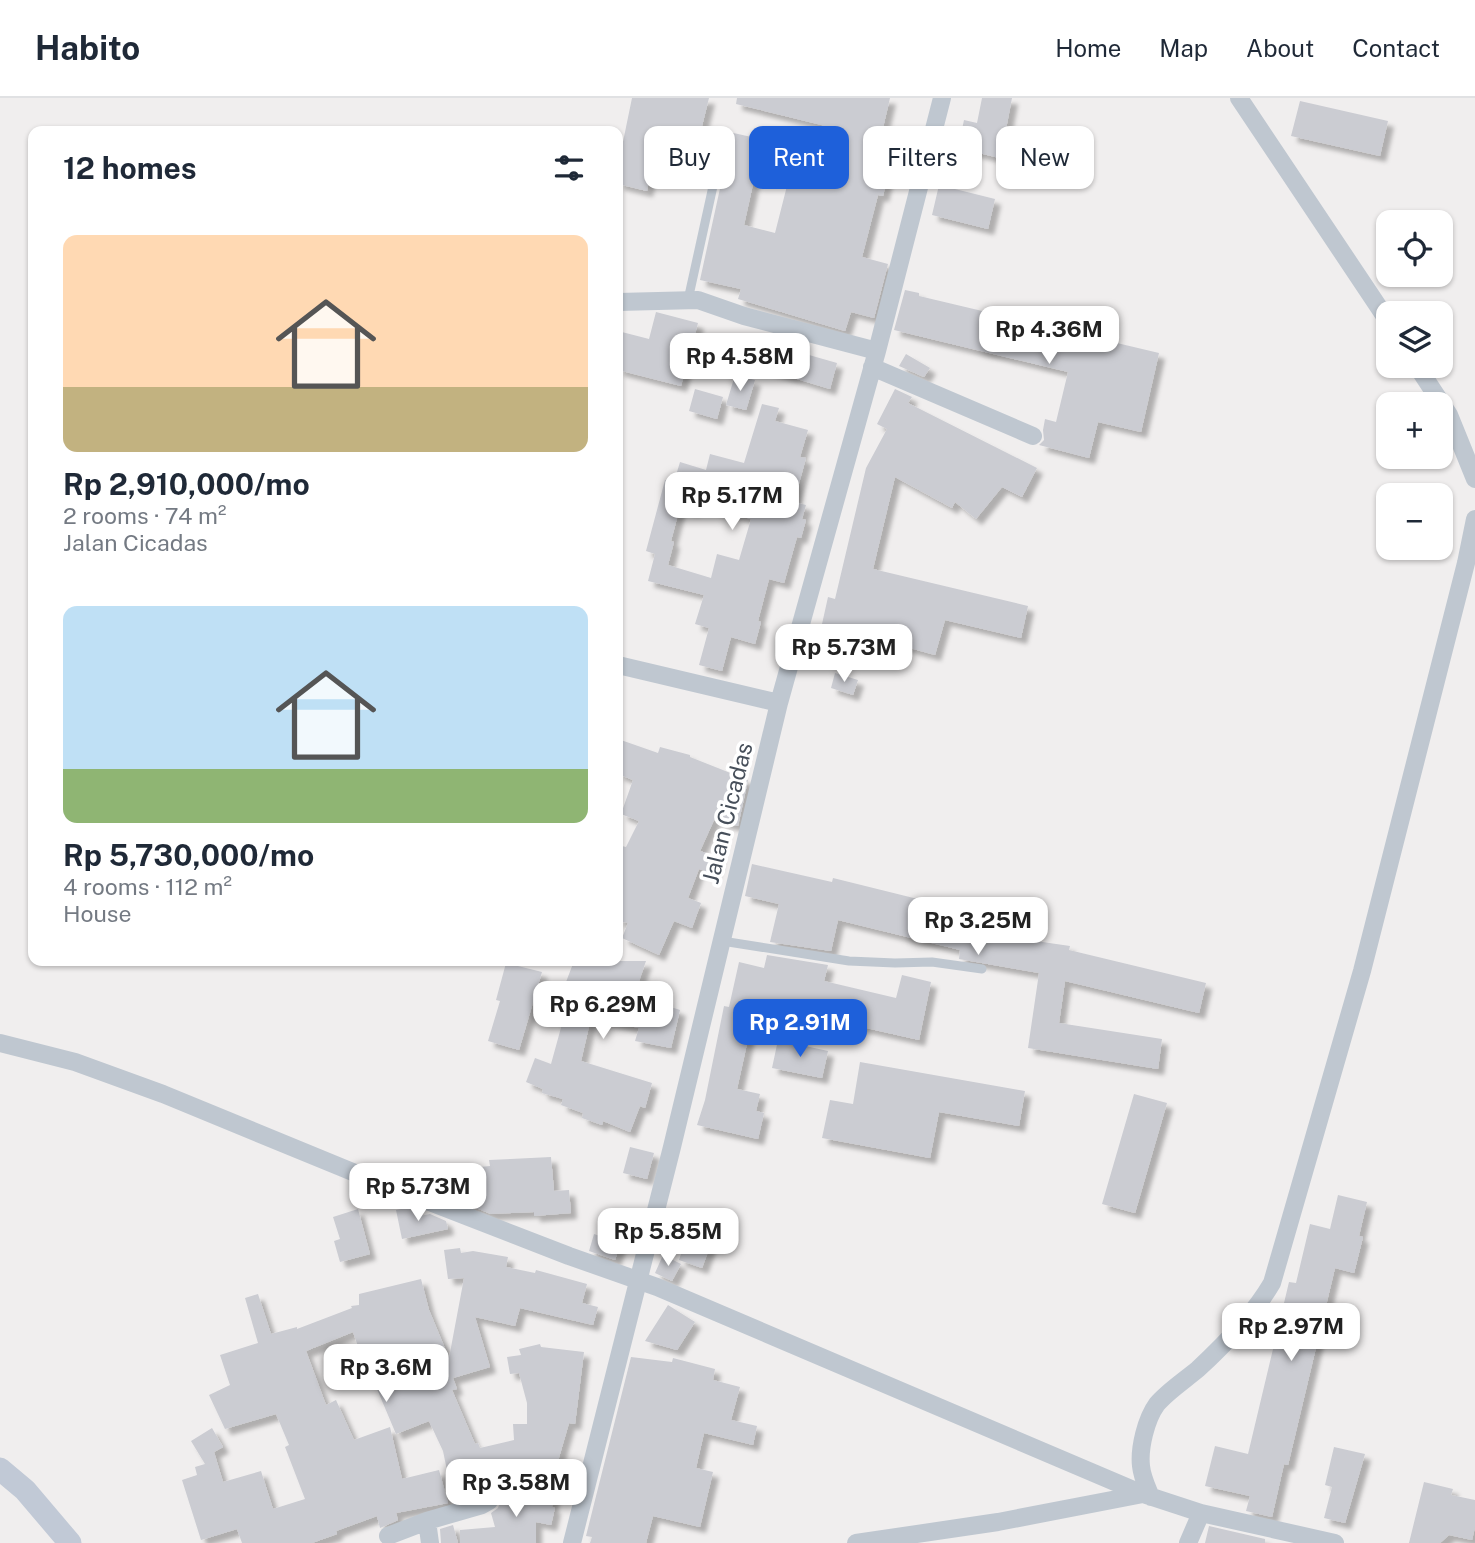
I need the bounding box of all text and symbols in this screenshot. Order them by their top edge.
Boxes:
text: Habito [35,29,140,67]
text: Home [1055,34,1121,62]
text: Map [1159,34,1208,62]
text: About [1246,34,1314,62]
text: Contact [1352,34,1440,62]
chip: Buy [644,126,735,189]
chip: Rent [749,126,849,189]
chip: Filters [863,126,982,189]
chip: New [996,126,1094,189]
icon: filters [550,149,588,187]
text: 12 homes [63,150,197,186]
map controls [1376,210,1453,560]
button: locate [1376,210,1453,287]
icon: home [263,281,389,407]
button: layers [1376,301,1453,378]
pin: Rp 4.36M [977,306,1121,366]
text: Rp 4.36M [995,315,1103,342]
pin: Rp 4.58M [668,334,812,393]
text: Rp 4.58M [686,342,794,369]
button: + [1376,392,1453,469]
text: Rp 2,910,000/mo [63,466,310,502]
pin: Rp 5.17M [660,472,804,532]
text: Rp 5.17M [681,481,783,508]
button: − [1376,483,1453,560]
text: 2 rooms · 74 m² [63,502,226,529]
text: Jalan Cicadas [63,529,208,556]
pin: Rp 5.73M [772,624,916,684]
text: Rp 5.73M [791,633,897,660]
icon: home [263,652,389,778]
street label: Jalan Cicadas [696,740,758,886]
text: Rp 5,730,000/mo [63,837,314,873]
text: 4 rooms · 112 m² [63,873,232,900]
pin: Rp 3.25M [906,898,1050,957]
text: House [63,900,131,927]
text: Rp 3.25M [924,906,1032,933]
pin: Rp 6.29M [531,982,675,1041]
text: Rp 6.29M [549,990,657,1017]
pin: Rp 2.91M [728,1000,872,1059]
text: Rp 2.91M [749,1008,851,1035]
pin: Rp 5.73M [346,1164,490,1223]
text: Rp 5.73M [365,1172,471,1199]
pin: Rp 5.85M [596,1208,740,1268]
text: Rp 5.85M [614,1217,722,1244]
pin: Rp 2.97M [1219,1304,1363,1363]
text: Rp 2.97M [1238,1312,1344,1339]
pin: Rp 3.6M [321,1344,451,1404]
text: Rp 3.6M [340,1353,432,1380]
pin: Rp 3.58M [444,1460,588,1519]
text: Rp 3.58M [462,1468,570,1495]

